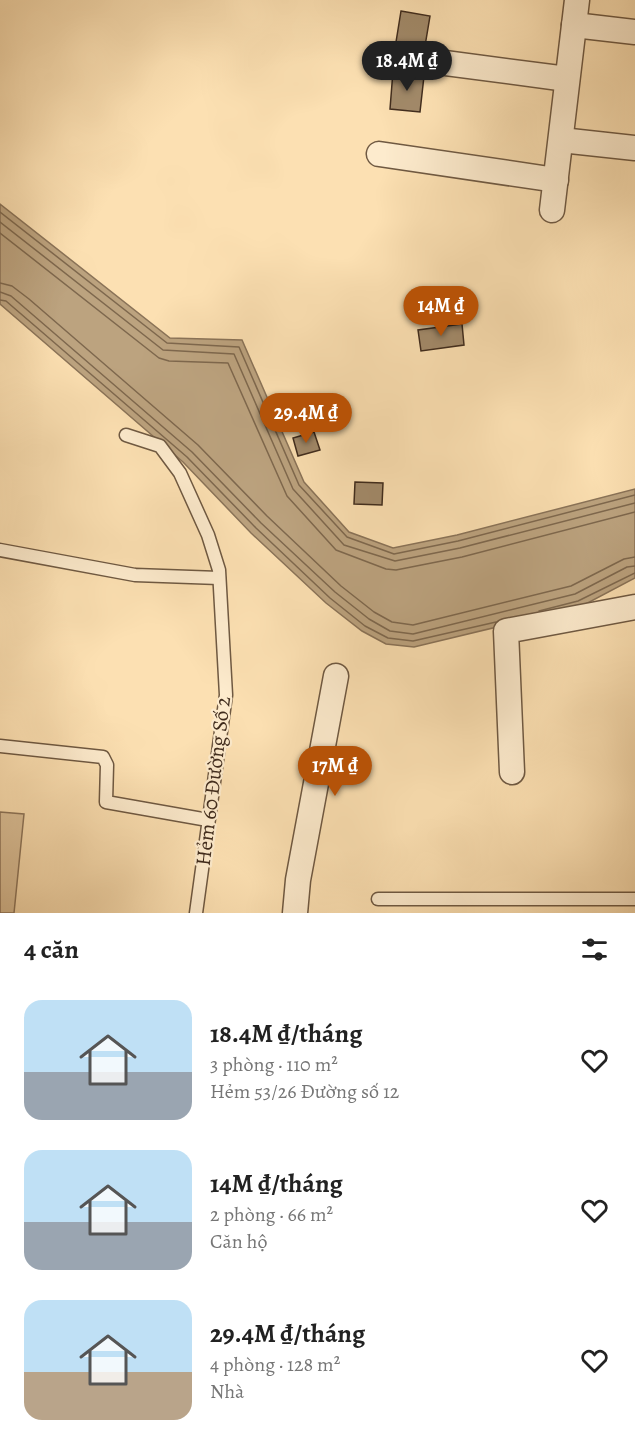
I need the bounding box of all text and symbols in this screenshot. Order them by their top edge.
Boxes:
pin: 18.4M ₫ [352,41,462,92]
text: 18.4M ₫ [376,47,438,74]
pin: 14M ₫ [399,286,483,337]
text: 14M ₫ [417,292,465,319]
pin: 29.4M ₫ [251,393,361,444]
text: 29.4M ₫ [274,399,338,426]
street label: Hẻm 60 Đường Số 2 [189,695,237,867]
pin: 17M ₫ [293,746,377,797]
text: 17M ₫ [312,752,358,779]
text: 4 căn [24,932,79,967]
icon: filters [578,933,611,966]
text: 18.4M ₫/tháng [210,1016,362,1051]
icon: home [72,1024,144,1096]
icon: heart [578,1044,611,1077]
text: 3 phòng · 110 m² [210,1051,338,1078]
text: Hẻm 53/26 Đường số 12 [210,1078,399,1105]
text: 14M ₫/tháng [210,1166,343,1201]
icon: home [72,1174,144,1246]
icon: heart [578,1194,611,1227]
text: 2 phòng · 66 m² [210,1201,333,1228]
text: Căn hộ [210,1228,267,1255]
text: 29.4M ₫/tháng [210,1316,365,1351]
icon: home [72,1324,144,1396]
icon: heart [578,1344,611,1377]
text: 4 phòng · 128 m² [210,1351,340,1378]
text: Nhà [210,1378,244,1405]

